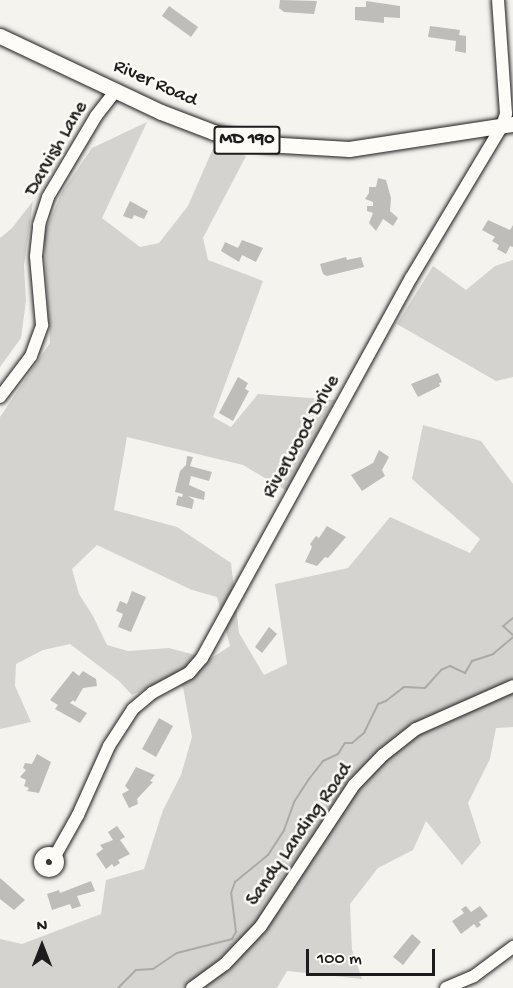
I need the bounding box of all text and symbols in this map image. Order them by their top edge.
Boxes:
street label: River Road [109,55,201,113]
street label: Darvish Lane [20,97,94,201]
road number: MD 190 [212,125,282,155]
street label: Riverwood Drive [258,371,346,503]
street label: Sandy Landing Road [242,759,358,911]
north arrow [12,916,72,976]
text: N [37,918,47,937]
scale bar [309,937,438,975]
text: 100 m [317,949,362,970]

